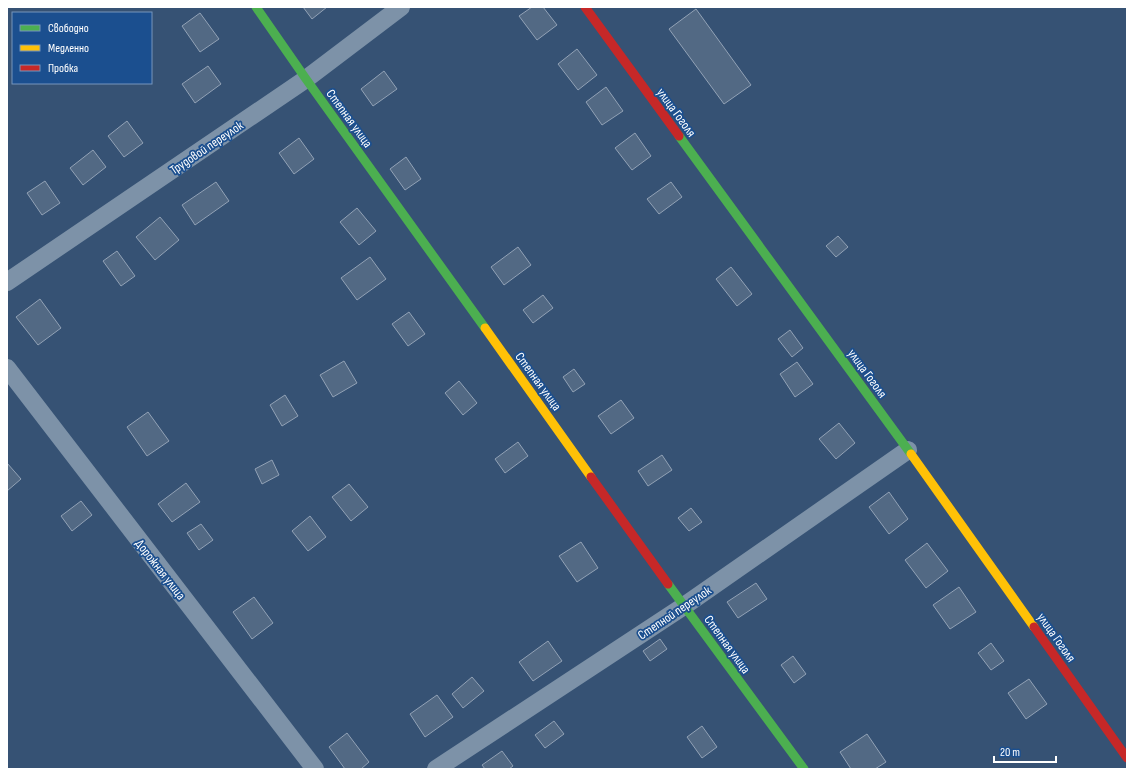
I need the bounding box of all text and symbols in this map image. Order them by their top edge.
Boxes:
legend [12,12,152,84]
text: Свободно [48,21,89,36]
text: Медленно [48,41,89,56]
text: Пробка [48,61,79,76]
street label: улица Гоголя [653,85,699,140]
street label: Степная улица [323,86,376,151]
street label: Трудовой переулок [167,117,246,178]
street label: улица Гоголя [844,346,890,401]
street label: Степная улица [512,349,565,414]
street label: Дорожная улица [132,536,189,603]
street label: Степной переулок [635,582,714,643]
street label: улица Гоголя [1033,610,1079,665]
street label: Степная улица [701,612,754,677]
scale bar [994,738,1056,764]
text: 20 m [1000,745,1020,760]

